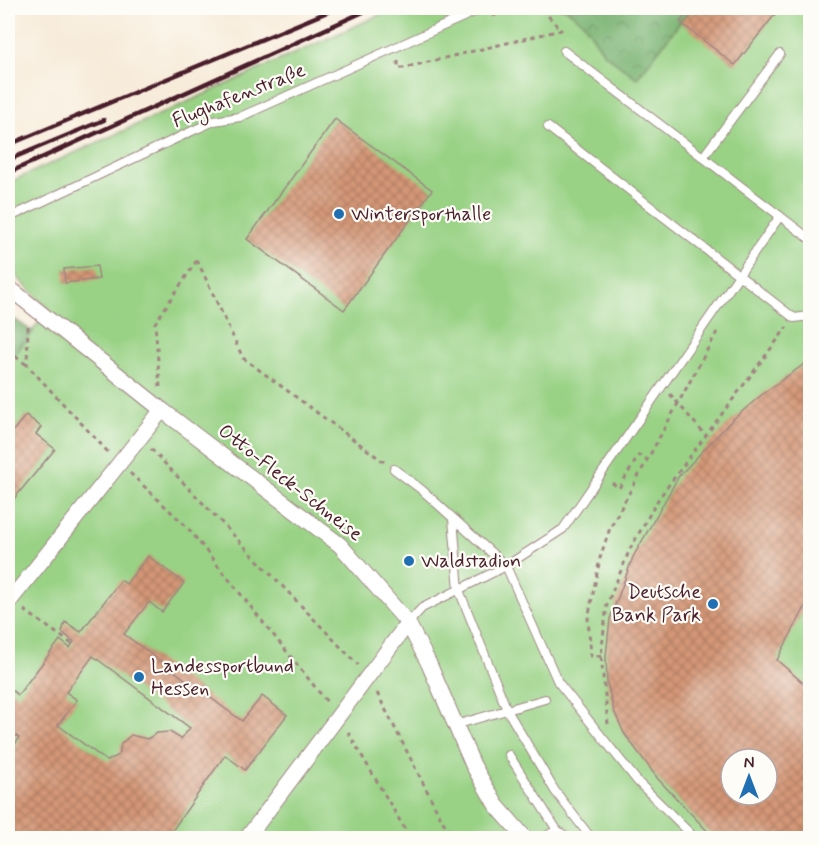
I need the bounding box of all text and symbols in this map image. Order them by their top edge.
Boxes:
street label: Flughafenstraße [168,57,310,136]
place label: Wintersporthalle [351,201,491,228]
marker: Wintersporthalle [332,207,346,221]
street label: Otto-Fleck-Schneise [212,418,368,548]
place label: Waldstadion [421,548,521,575]
marker: Waldstadion [402,554,416,568]
place label: Deutsche Bank Park [612,579,701,629]
marker: Deutsche Bank Park [706,597,720,611]
place label: Landessportbund Hessen [151,653,294,703]
marker: Landessportbund Hessen [132,670,146,684]
north arrow [719,747,779,807]
text: N [744,753,754,774]

